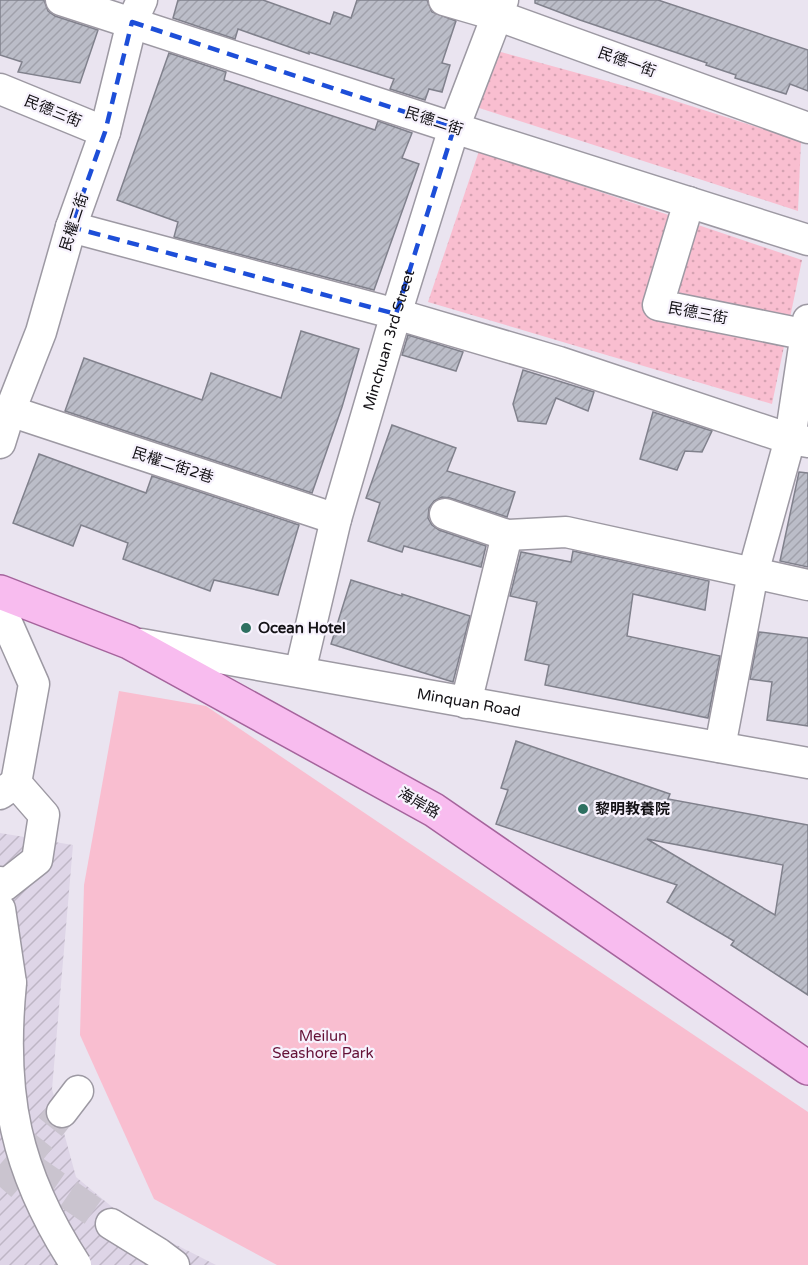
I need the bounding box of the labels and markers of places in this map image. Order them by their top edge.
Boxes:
place label: Ocean Hotel [258,619,346,637]
marker: Ocean Hotel [239,621,253,635]
place label: 黎明教養院 [595,800,670,818]
marker: 黎明教養院 [576,802,590,816]

